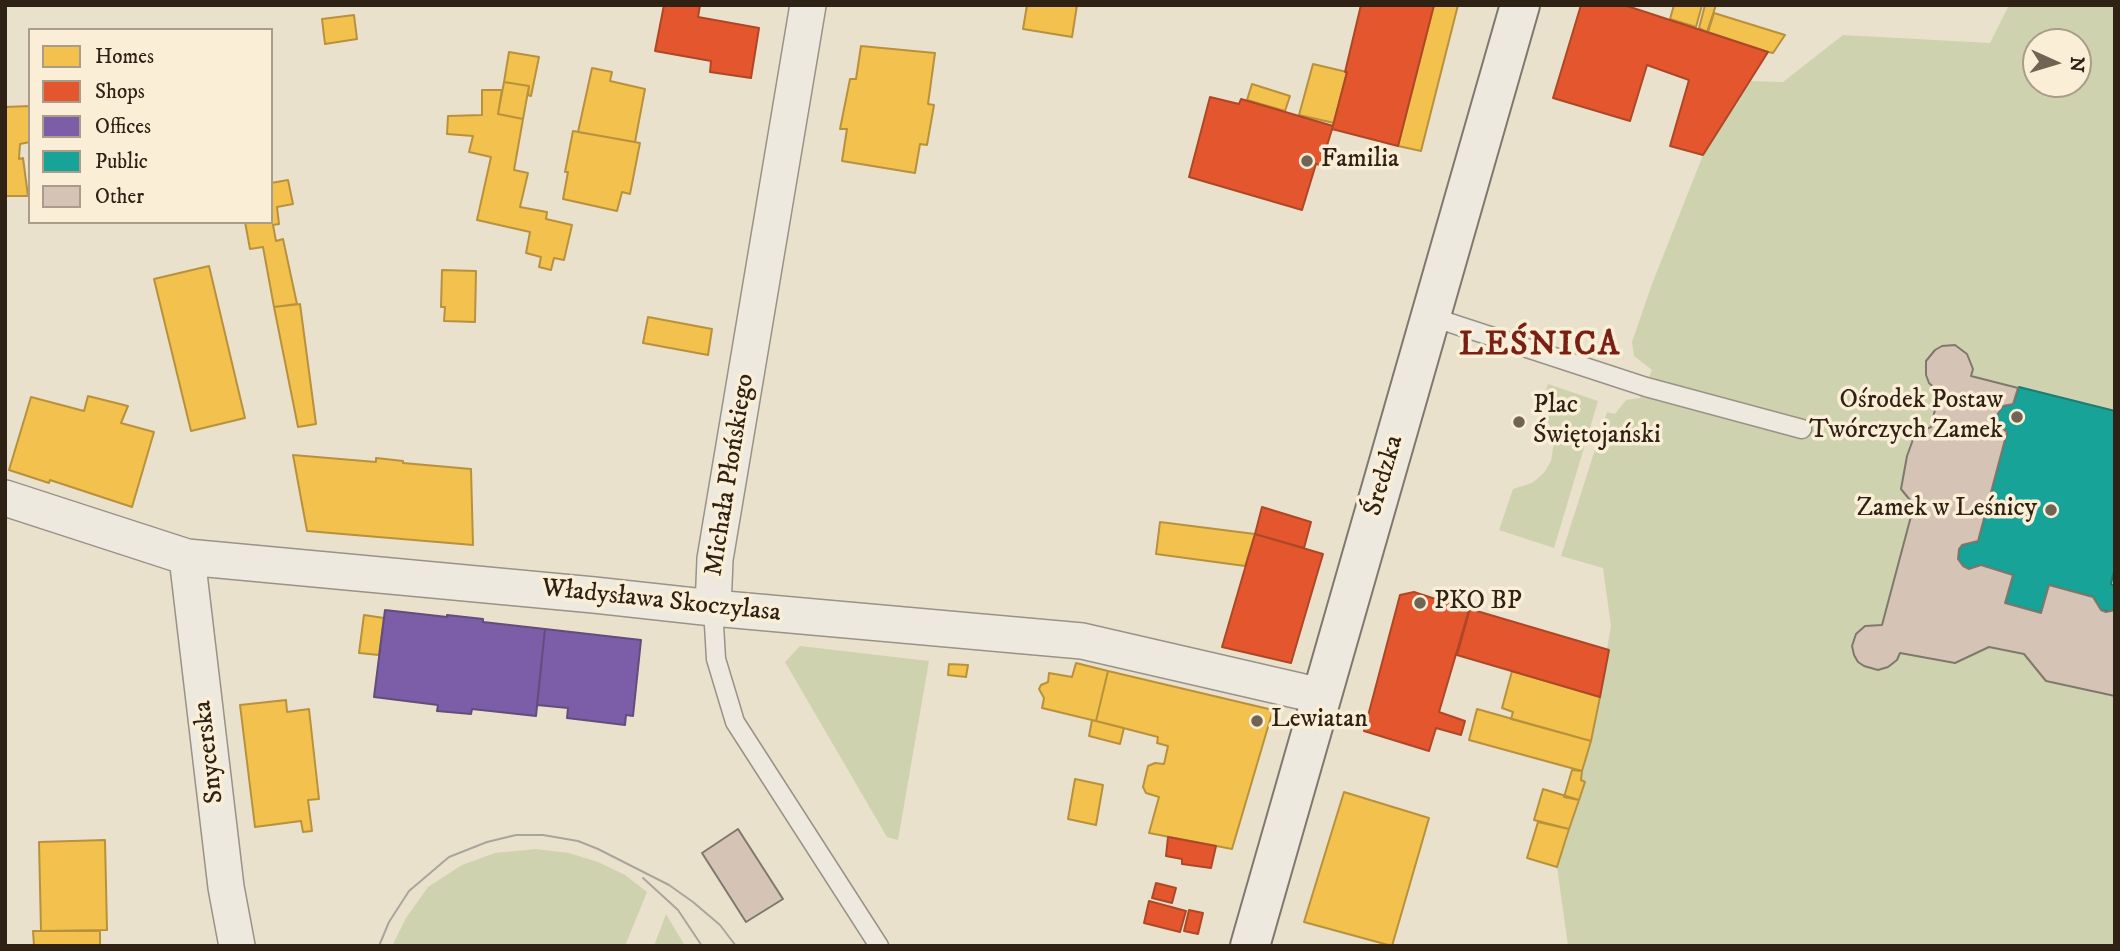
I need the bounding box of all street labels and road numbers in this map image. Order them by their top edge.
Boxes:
street label: Michała Płońskiego [700,372,762,578]
street label: Średzka [1359,432,1411,520]
street label: Władysława Skoczylasa [540,574,782,630]
street label: Snycerska [188,699,232,805]

